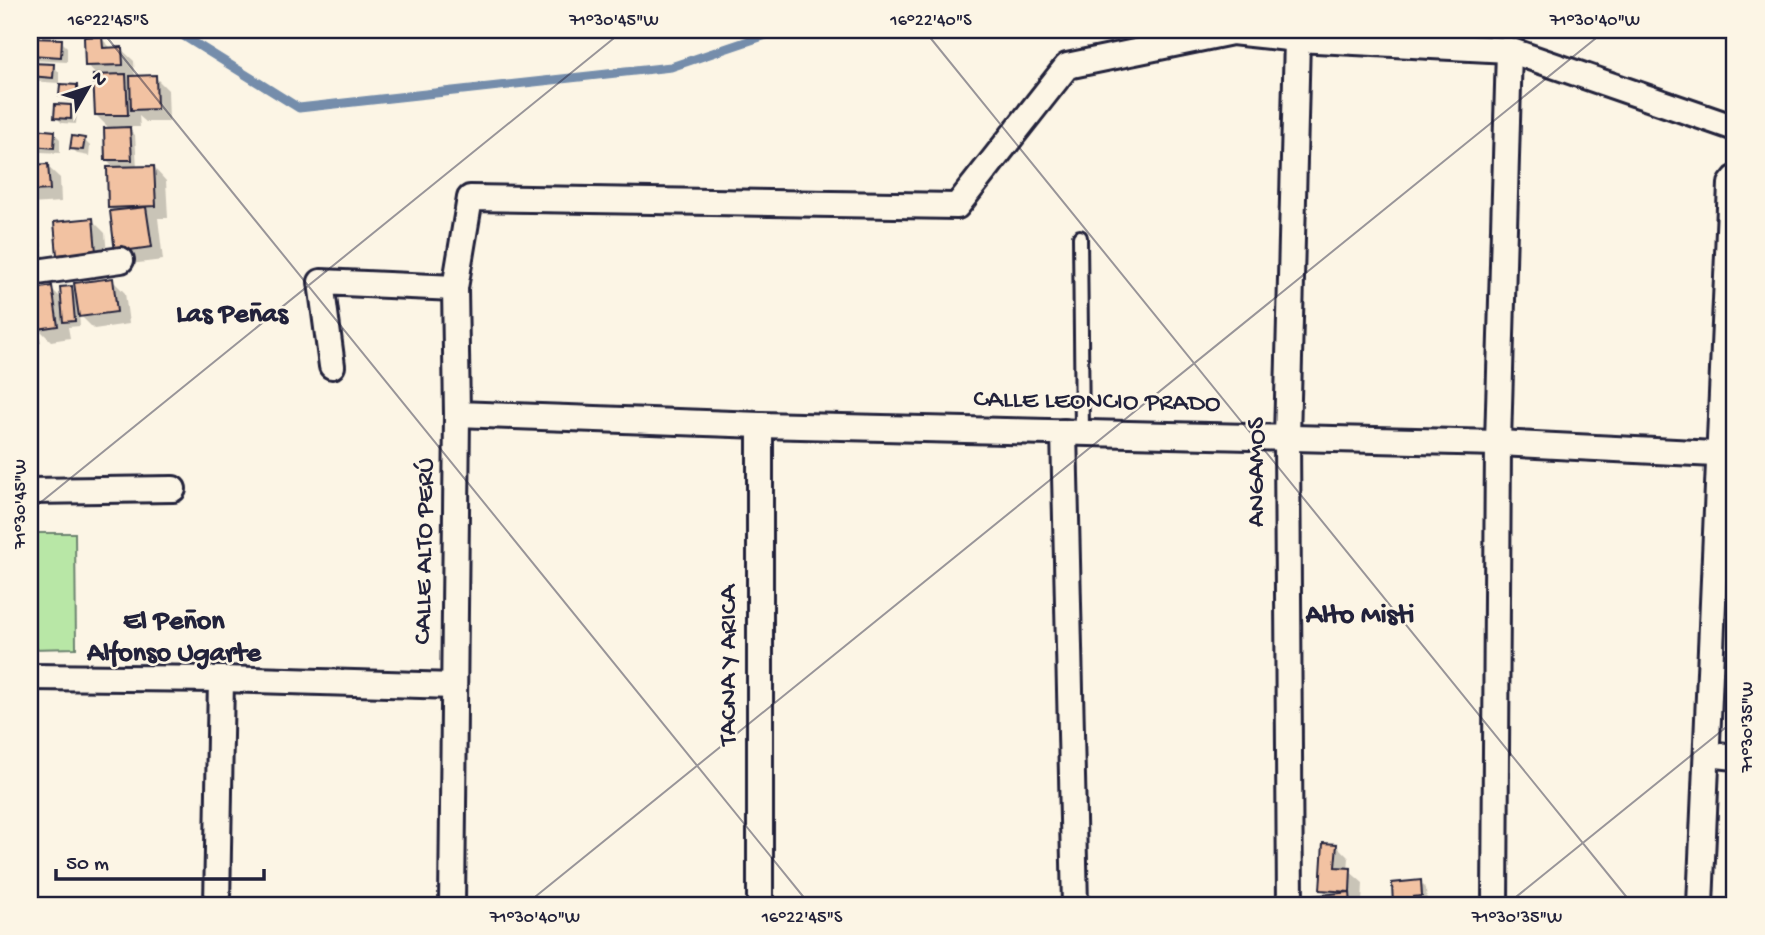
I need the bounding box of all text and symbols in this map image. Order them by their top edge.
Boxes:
text: 16°22'45"S [67,11,149,32]
text: 71°30'45"W [568,11,659,32]
text: 16°22'40"S [889,11,972,32]
text: 71°30'40"W [1549,11,1640,32]
north arrow [52,52,122,122]
text: N [86,67,111,92]
district label: Las Peñas [176,299,290,332]
street label: CALLE LEONCIO PRADO [973,385,1221,421]
street label: ANGAMOS [1243,416,1274,527]
street label: CALLE ALTO PERÚ [409,457,443,645]
text: 71°30'45"W [11,459,32,550]
street label: TACNA Y ARICA [715,583,746,747]
district label: Alto Misti [1305,600,1414,633]
district label: El Peñon Alfonso Ugarte [86,606,263,671]
text: 71°30'35"W [1738,682,1759,773]
scale bar [56,837,264,881]
text: 50 m [66,853,109,878]
text: 71°30'40"W [489,908,580,929]
text: 16°22'45"S [761,908,843,929]
text: 71°30'35"W [1471,908,1562,929]

